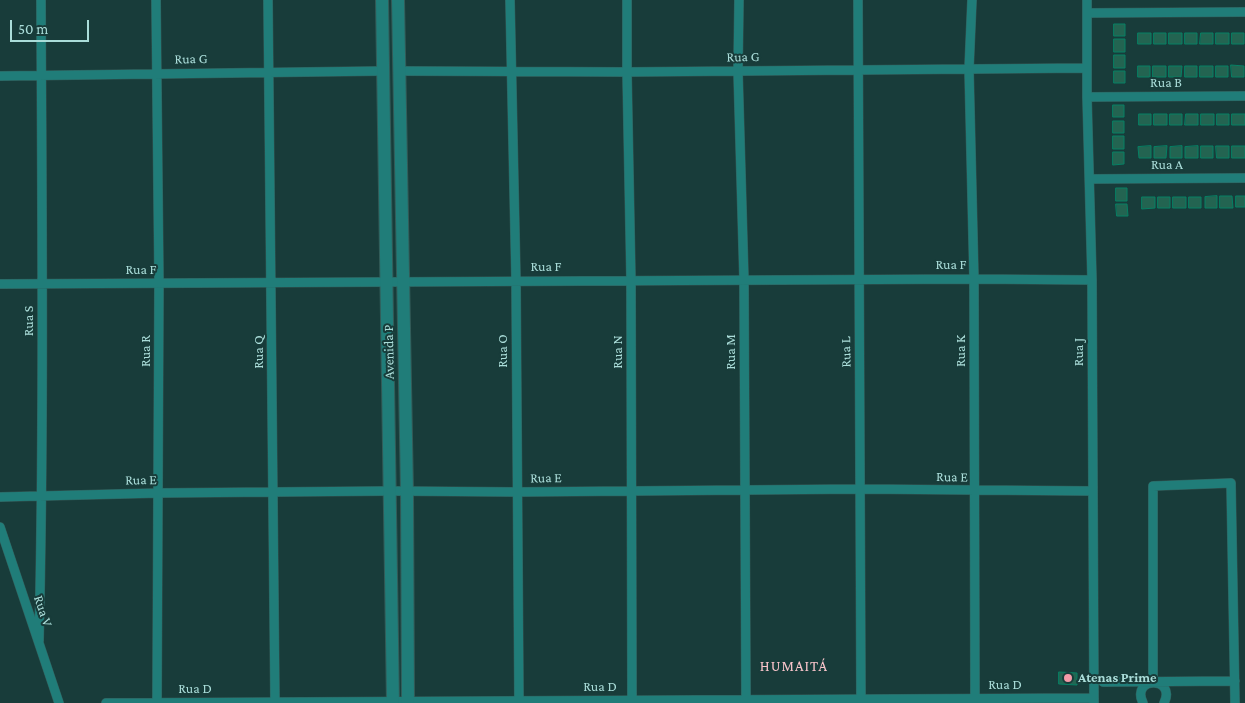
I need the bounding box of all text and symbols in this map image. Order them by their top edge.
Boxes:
scale bar [12,10,91,42]
text: 50 m [18,21,48,37]
street label: Rua G [726,48,760,66]
street label: Rua G [174,50,208,68]
street label: Rua B [1150,75,1182,91]
street label: Rua A [1151,157,1183,173]
street label: Rua F [935,257,967,273]
street label: Rua F [530,259,562,275]
street label: Rua F [125,262,157,278]
street label: Rua S [21,306,37,336]
street label: Avenida P [380,324,398,380]
street label: Rua O [495,334,511,368]
street label: Rua M [723,334,739,370]
street label: Rua R [138,335,154,367]
street label: Rua Q [251,335,267,369]
street label: Rua N [610,335,626,369]
street label: Rua K [953,335,969,367]
street label: Rua L [837,336,855,368]
street label: Rua J [1071,338,1087,366]
street label: Rua E [936,468,968,486]
street label: Rua E [530,469,562,487]
street label: Rua E [125,471,157,489]
street label: Rua V [30,593,56,629]
district label: HUMAITÁ [759,657,829,675]
place label: Atenas Prime [1078,670,1157,686]
marker: Atenas Prime [1062,672,1074,684]
street label: Rua D [988,677,1022,693]
street label: Rua D [583,679,617,695]
street label: Rua D [178,681,212,697]

